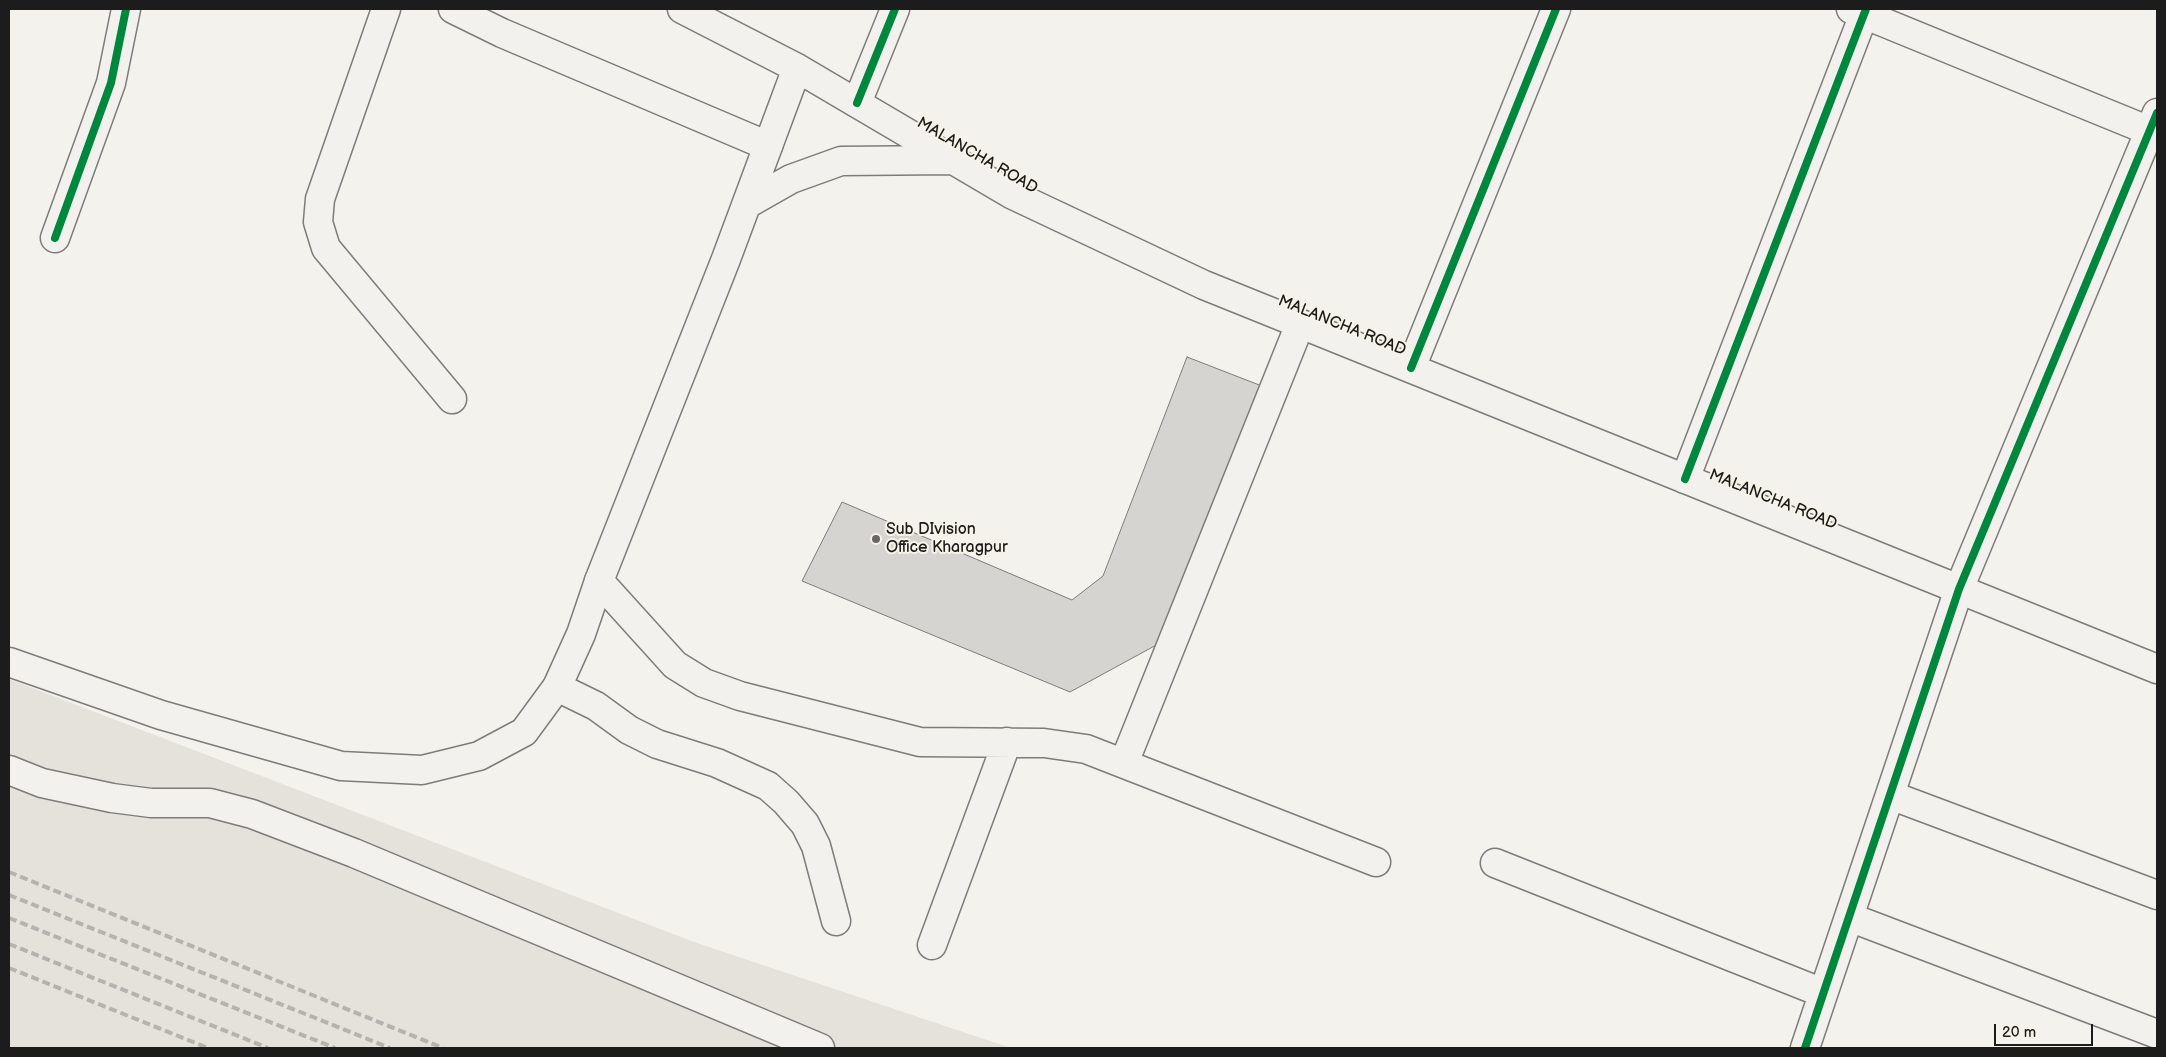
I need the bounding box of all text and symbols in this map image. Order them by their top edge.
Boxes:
street label: MALANCHA ROAD [913,114,1041,198]
street label: MALANCHA ROAD [1275,292,1409,360]
street label: MALANCHA ROAD [1706,466,1840,534]
place label: Sub DIvision Office Kharagpur [886,520,1008,558]
marker: Sub DIvision Office Kharagpur [870,533,882,545]
scale bar [1996,1014,2095,1046]
text: 20 m [2002,1023,2036,1042]

